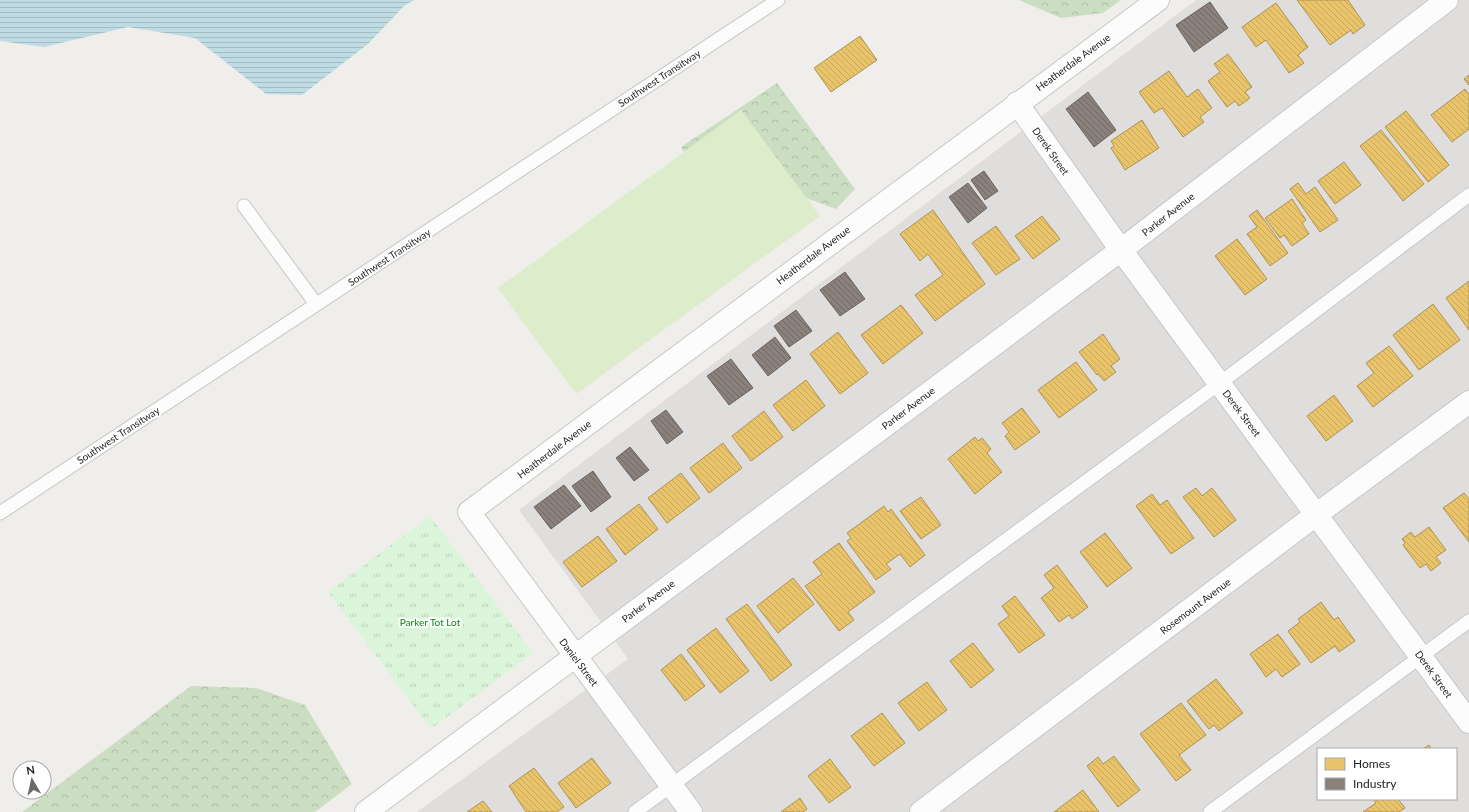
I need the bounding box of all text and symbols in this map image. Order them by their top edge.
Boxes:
street label: Heatherdale Avenue [1033,31,1113,93]
street label: Southwest Transitway [615,46,703,109]
street label: Derek Street [1030,125,1072,178]
street label: Parker Avenue [1139,190,1197,238]
street label: Heatherdale Avenue [774,223,852,287]
street label: Southwest Transitway [345,225,433,288]
street label: Parker Avenue [879,384,937,432]
street label: Derek Street [1221,387,1264,439]
street label: Southwest Transitway [74,403,162,466]
street label: Heatherdale Avenue [515,417,593,481]
street label: Rosemount Avenue [1157,576,1233,636]
street label: Parker Avenue [619,577,677,625]
park label: Parker Tot Lot [400,616,461,628]
street label: Daniel Street [557,636,601,689]
street label: Derek Street [1413,648,1455,700]
legend [1317,748,1457,800]
text: Homes [1353,756,1390,771]
north arrow [12,760,52,800]
text: N [25,763,36,777]
text: Industry [1353,776,1397,791]

